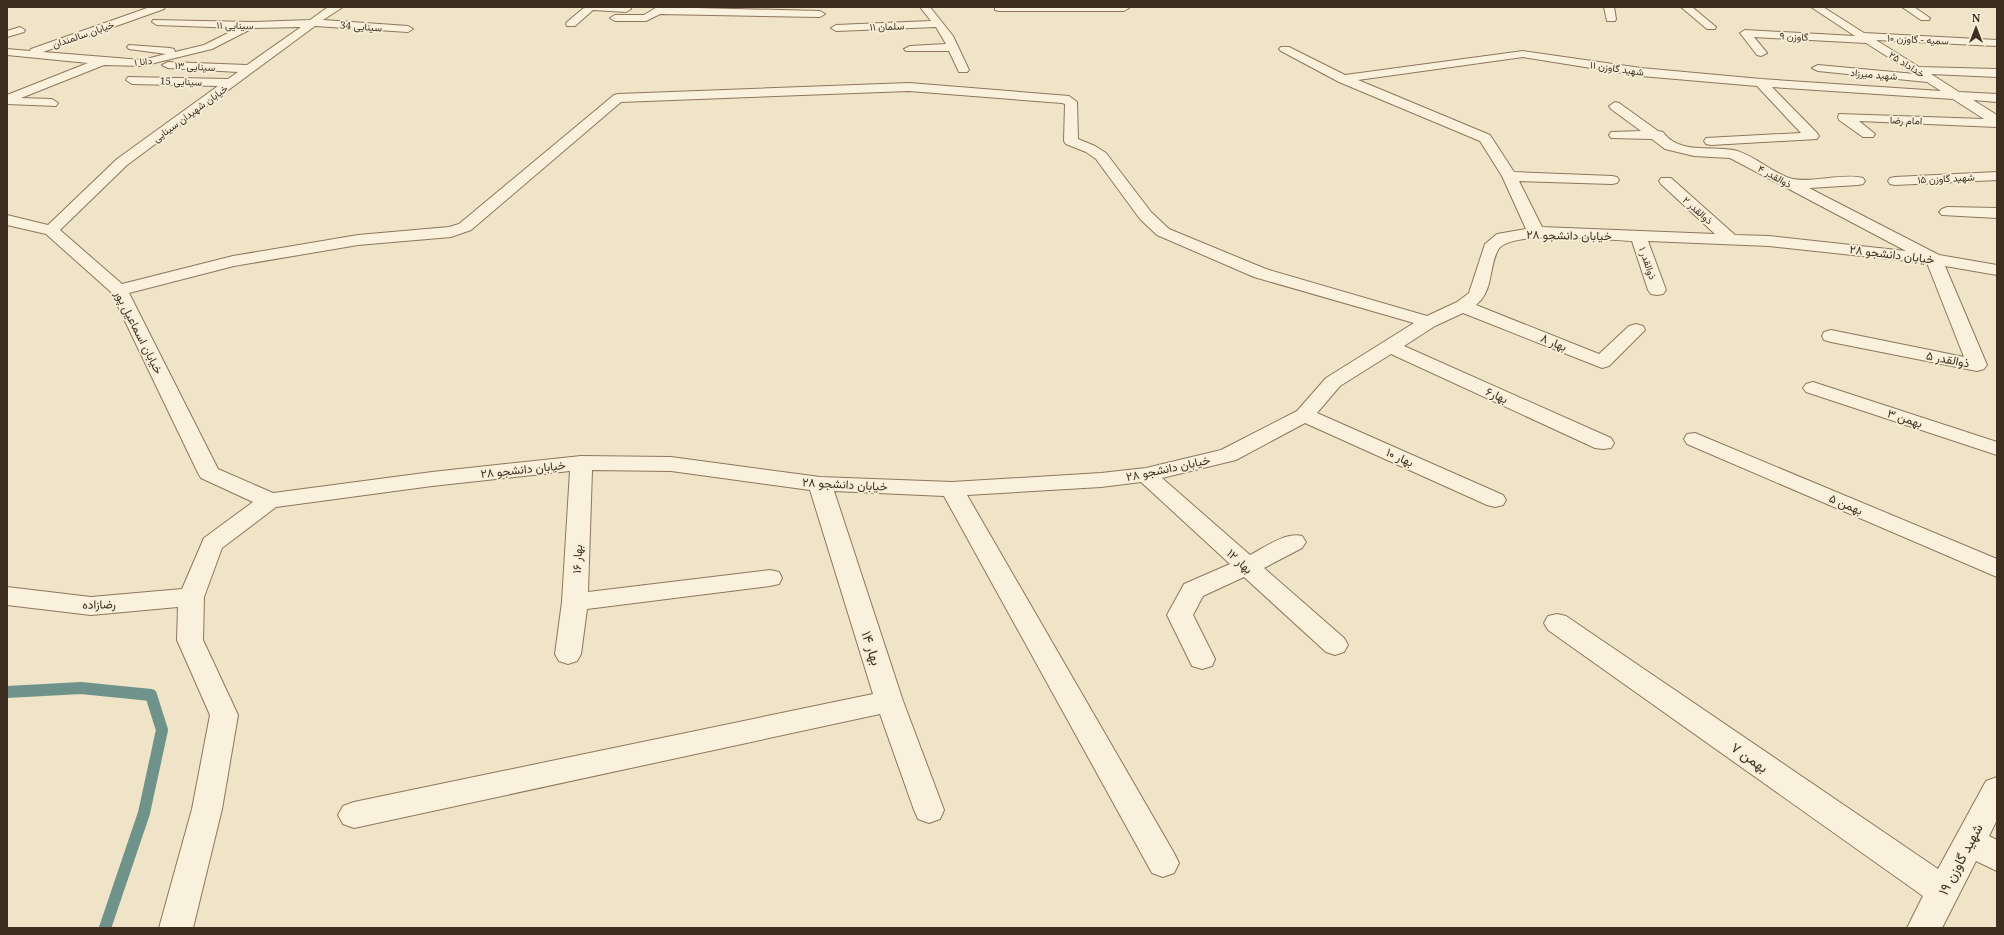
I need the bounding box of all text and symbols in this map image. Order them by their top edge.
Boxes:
north arrow [1956,8,1996,48]
text: N [1972,10,1981,25]
street label: خیابان سالمندان [50,17,116,51]
street label: سینایی ۱۱ [216,18,254,32]
street label: سینایی 34 [339,18,383,34]
street label: سلمان ۱۱ [869,18,905,34]
street label: گاوزن ۹ [1779,28,1809,44]
street label: سمیه - گاوزن ۱۰ [1887,30,1949,48]
street label: خداداد ۲۵ [1886,47,1928,81]
street label: دانا ۱ [133,53,153,69]
street label: شهید گاوزن ۱۱ [1589,57,1645,79]
street label: سینایی ۱۳ [174,58,216,74]
street label: شهید میرزاد [1850,65,1898,83]
street label: سینایی 15 [160,73,202,89]
street label: خیابان شهیدان سینایی [150,81,231,145]
street label: امام رضا [1890,112,1922,128]
street label: ذوالقدر ۴ [1756,161,1795,191]
street label: شهید گاوزن ۱۵ [1917,170,1975,186]
street label: ذوالقدر ۲ [1680,193,1716,227]
street label: خیابان دانشجو ۲۸ [1526,226,1612,244]
street label: خیابان دانشجو ۲۸ [1849,240,1935,268]
street label: ذوالقدر ۱ [1636,245,1660,281]
street label: خیابان اسماعیل پور [110,286,167,377]
street label: بهار ۸ [1538,329,1570,355]
street label: ذوالقدر ۵ [1925,346,1971,372]
street label: بهار۶ [1483,383,1511,407]
street label: بهمن ۳ [1885,404,1925,432]
street label: بهار ۱۰ [1384,443,1416,471]
street label: خیابان دانشجو ۲۸ [1124,451,1212,485]
street label: خیابان دانشجو ۲۸ [480,456,566,482]
street label: خیابان دانشجو ۲۸ [802,473,888,495]
street label: بهمن ۵ [1826,489,1866,519]
street label: بهار ۱۶ [568,544,586,574]
street label: بهار ۱۲ [1223,545,1257,577]
street label: رضازاده [82,595,116,613]
street label: بهار ۱۴ [858,628,886,668]
street label: بهمن ۷ [1728,737,1772,777]
street label: شهید گاوزن ۱۹ [1933,820,1987,898]

